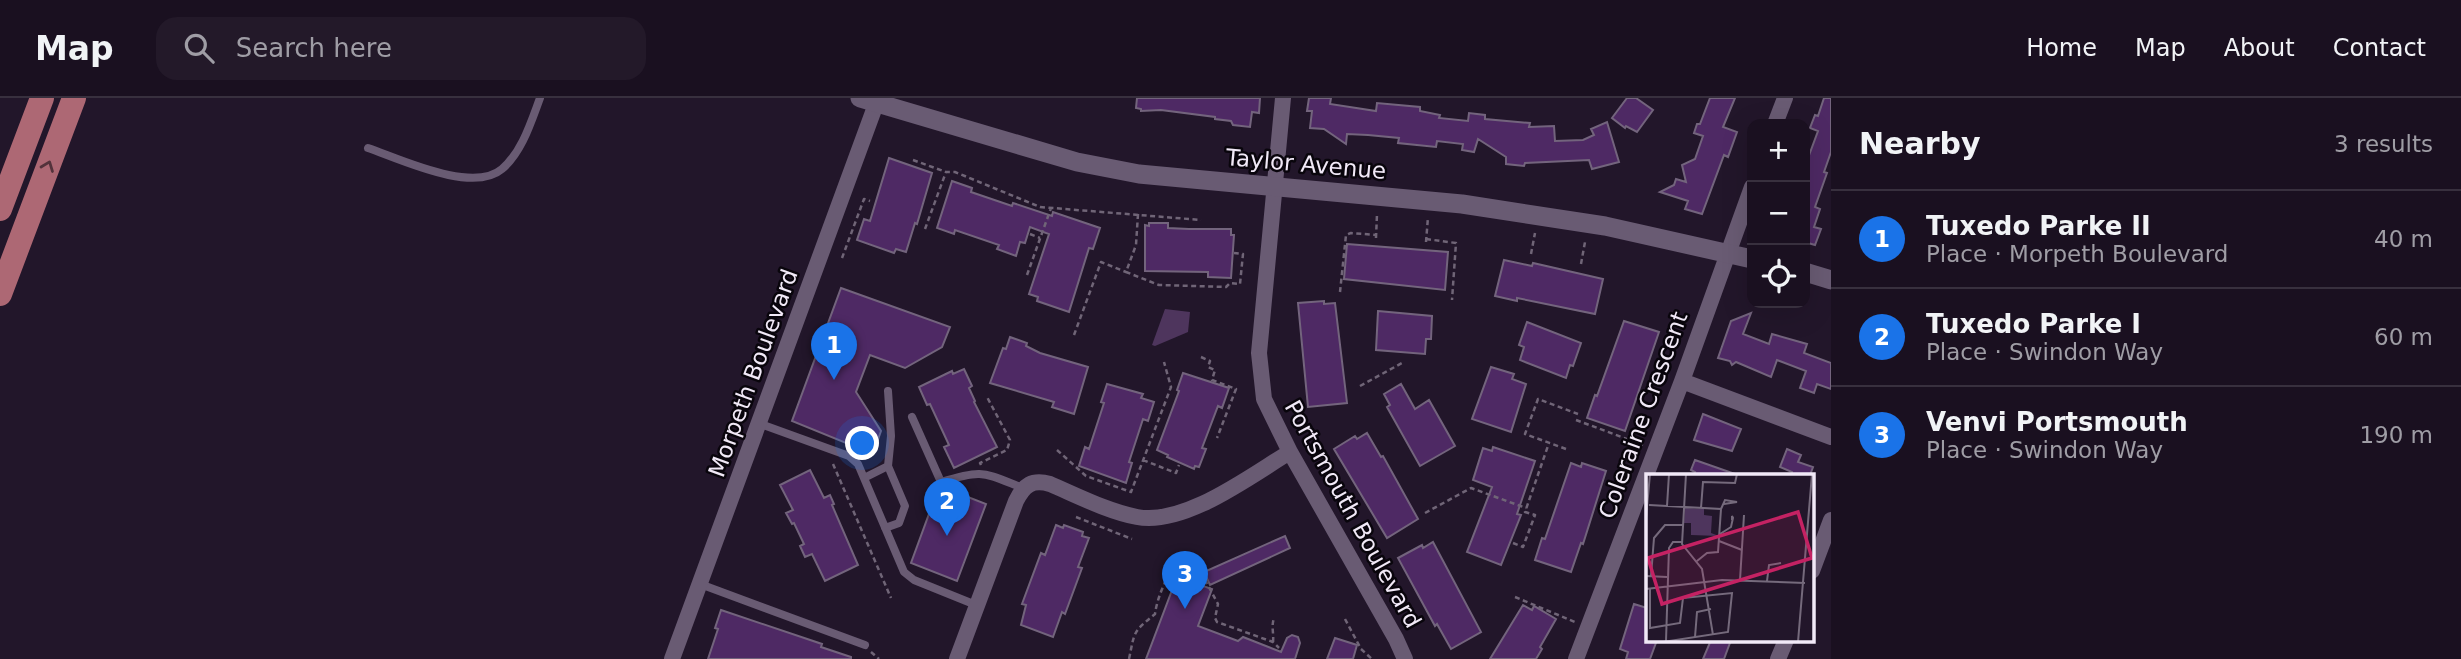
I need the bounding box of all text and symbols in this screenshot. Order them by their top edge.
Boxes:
search box [156,17,646,80]
text: Map [35,29,114,68]
icon: search [180,29,218,67]
text: Search here [236,33,392,63]
text: Home [2026,34,2097,62]
text: Map [2135,34,2186,62]
text: About [2224,34,2295,62]
text: Contact [2333,34,2426,62]
map controls [1747,119,1810,308]
button: + [1747,119,1810,182]
text: Nearby [1859,126,1981,161]
text: 3 results [2334,131,2433,157]
street label: Taylor Avenue [1224,144,1387,184]
one-way arrow [40,161,54,173]
button: − [1747,182,1810,245]
text: Tuxedo Parke II [1926,211,2151,241]
text: 1 [1874,226,1890,252]
text: 40 m [2374,226,2433,252]
text: Place · Morpeth Boulevard [1926,241,2228,267]
button: locate [1747,245,1810,308]
street label: Morpeth Boulevard [703,265,803,481]
street label: Coleraine Crescent [1593,308,1693,522]
text: Tuxedo Parke I [1926,309,2141,339]
pin: 1 [811,322,857,380]
text: 2 [1874,324,1890,350]
text: 60 m [2374,324,2433,350]
text: Place · Swindon Way [1926,339,2163,365]
street label: Portsmouth Boulevard [1280,396,1426,632]
text: Venvi Portsmouth [1926,407,2188,437]
text: 3 [1874,422,1890,448]
text: 190 m [2359,422,2433,448]
your location [845,426,879,460]
text: Place · Swindon Way [1926,437,2163,463]
inset map [1646,474,1814,642]
pin: 2 [924,478,970,536]
pin: 3 [1162,551,1208,609]

